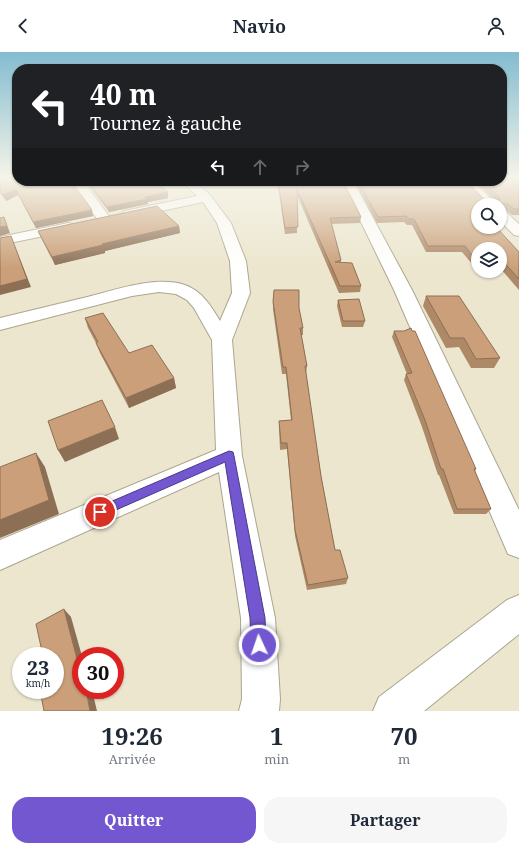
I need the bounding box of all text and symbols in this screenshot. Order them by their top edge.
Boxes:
text: Navio [233,14,286,38]
icon: back [12,15,34,37]
icon: person [485,15,507,37]
text: 40 m [90,75,157,113]
icon: left [24,80,76,132]
text: Tournez à gauche [90,111,242,135]
icon: left [207,156,229,178]
icon: ahead [249,156,271,178]
icon: right [291,156,313,178]
map controls [471,198,507,278]
button: search [471,198,507,234]
button: layers [471,242,507,278]
pin [83,495,117,529]
icon: arrive [89,501,111,523]
position arrow [238,624,280,666]
speed limit sign: 30 [72,647,124,699]
text: 23 [27,654,49,681]
text: km/h [26,676,50,690]
text: 19:26 [101,719,163,752]
text: 1 [270,719,283,752]
text: 70 [390,719,418,752]
text: Arrivée [109,750,156,768]
text: min [264,750,289,768]
text: m [398,750,410,768]
button: Quitter [12,797,256,843]
button: Partager [264,797,507,843]

